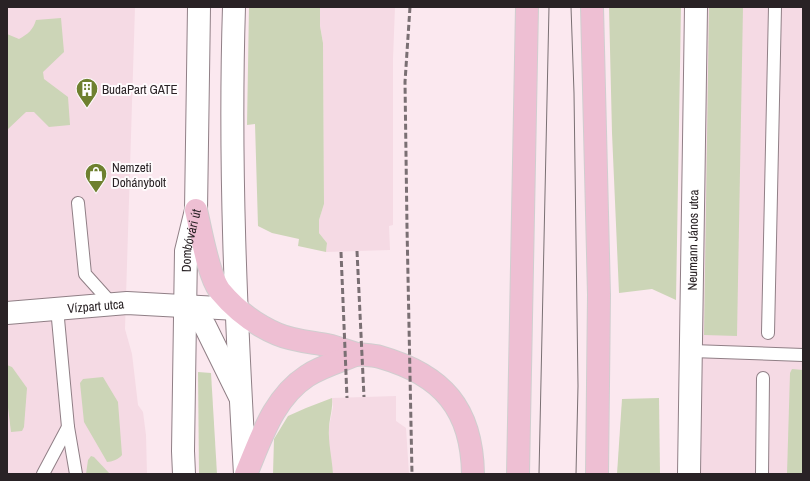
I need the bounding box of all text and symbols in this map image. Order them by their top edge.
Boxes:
building icon: BudaPart GATE [74,76,100,109]
place label: BudaPart GATE [102,81,178,98]
place label: Nemzeti Dohánybolt [112,159,166,191]
shop icon: Nemzeti Dohánybolt [83,161,109,194]
street label: Neumann János utca [684,189,702,291]
street label: Dombóvári út [178,207,205,272]
street label: Vízpart utca [67,295,125,317]

